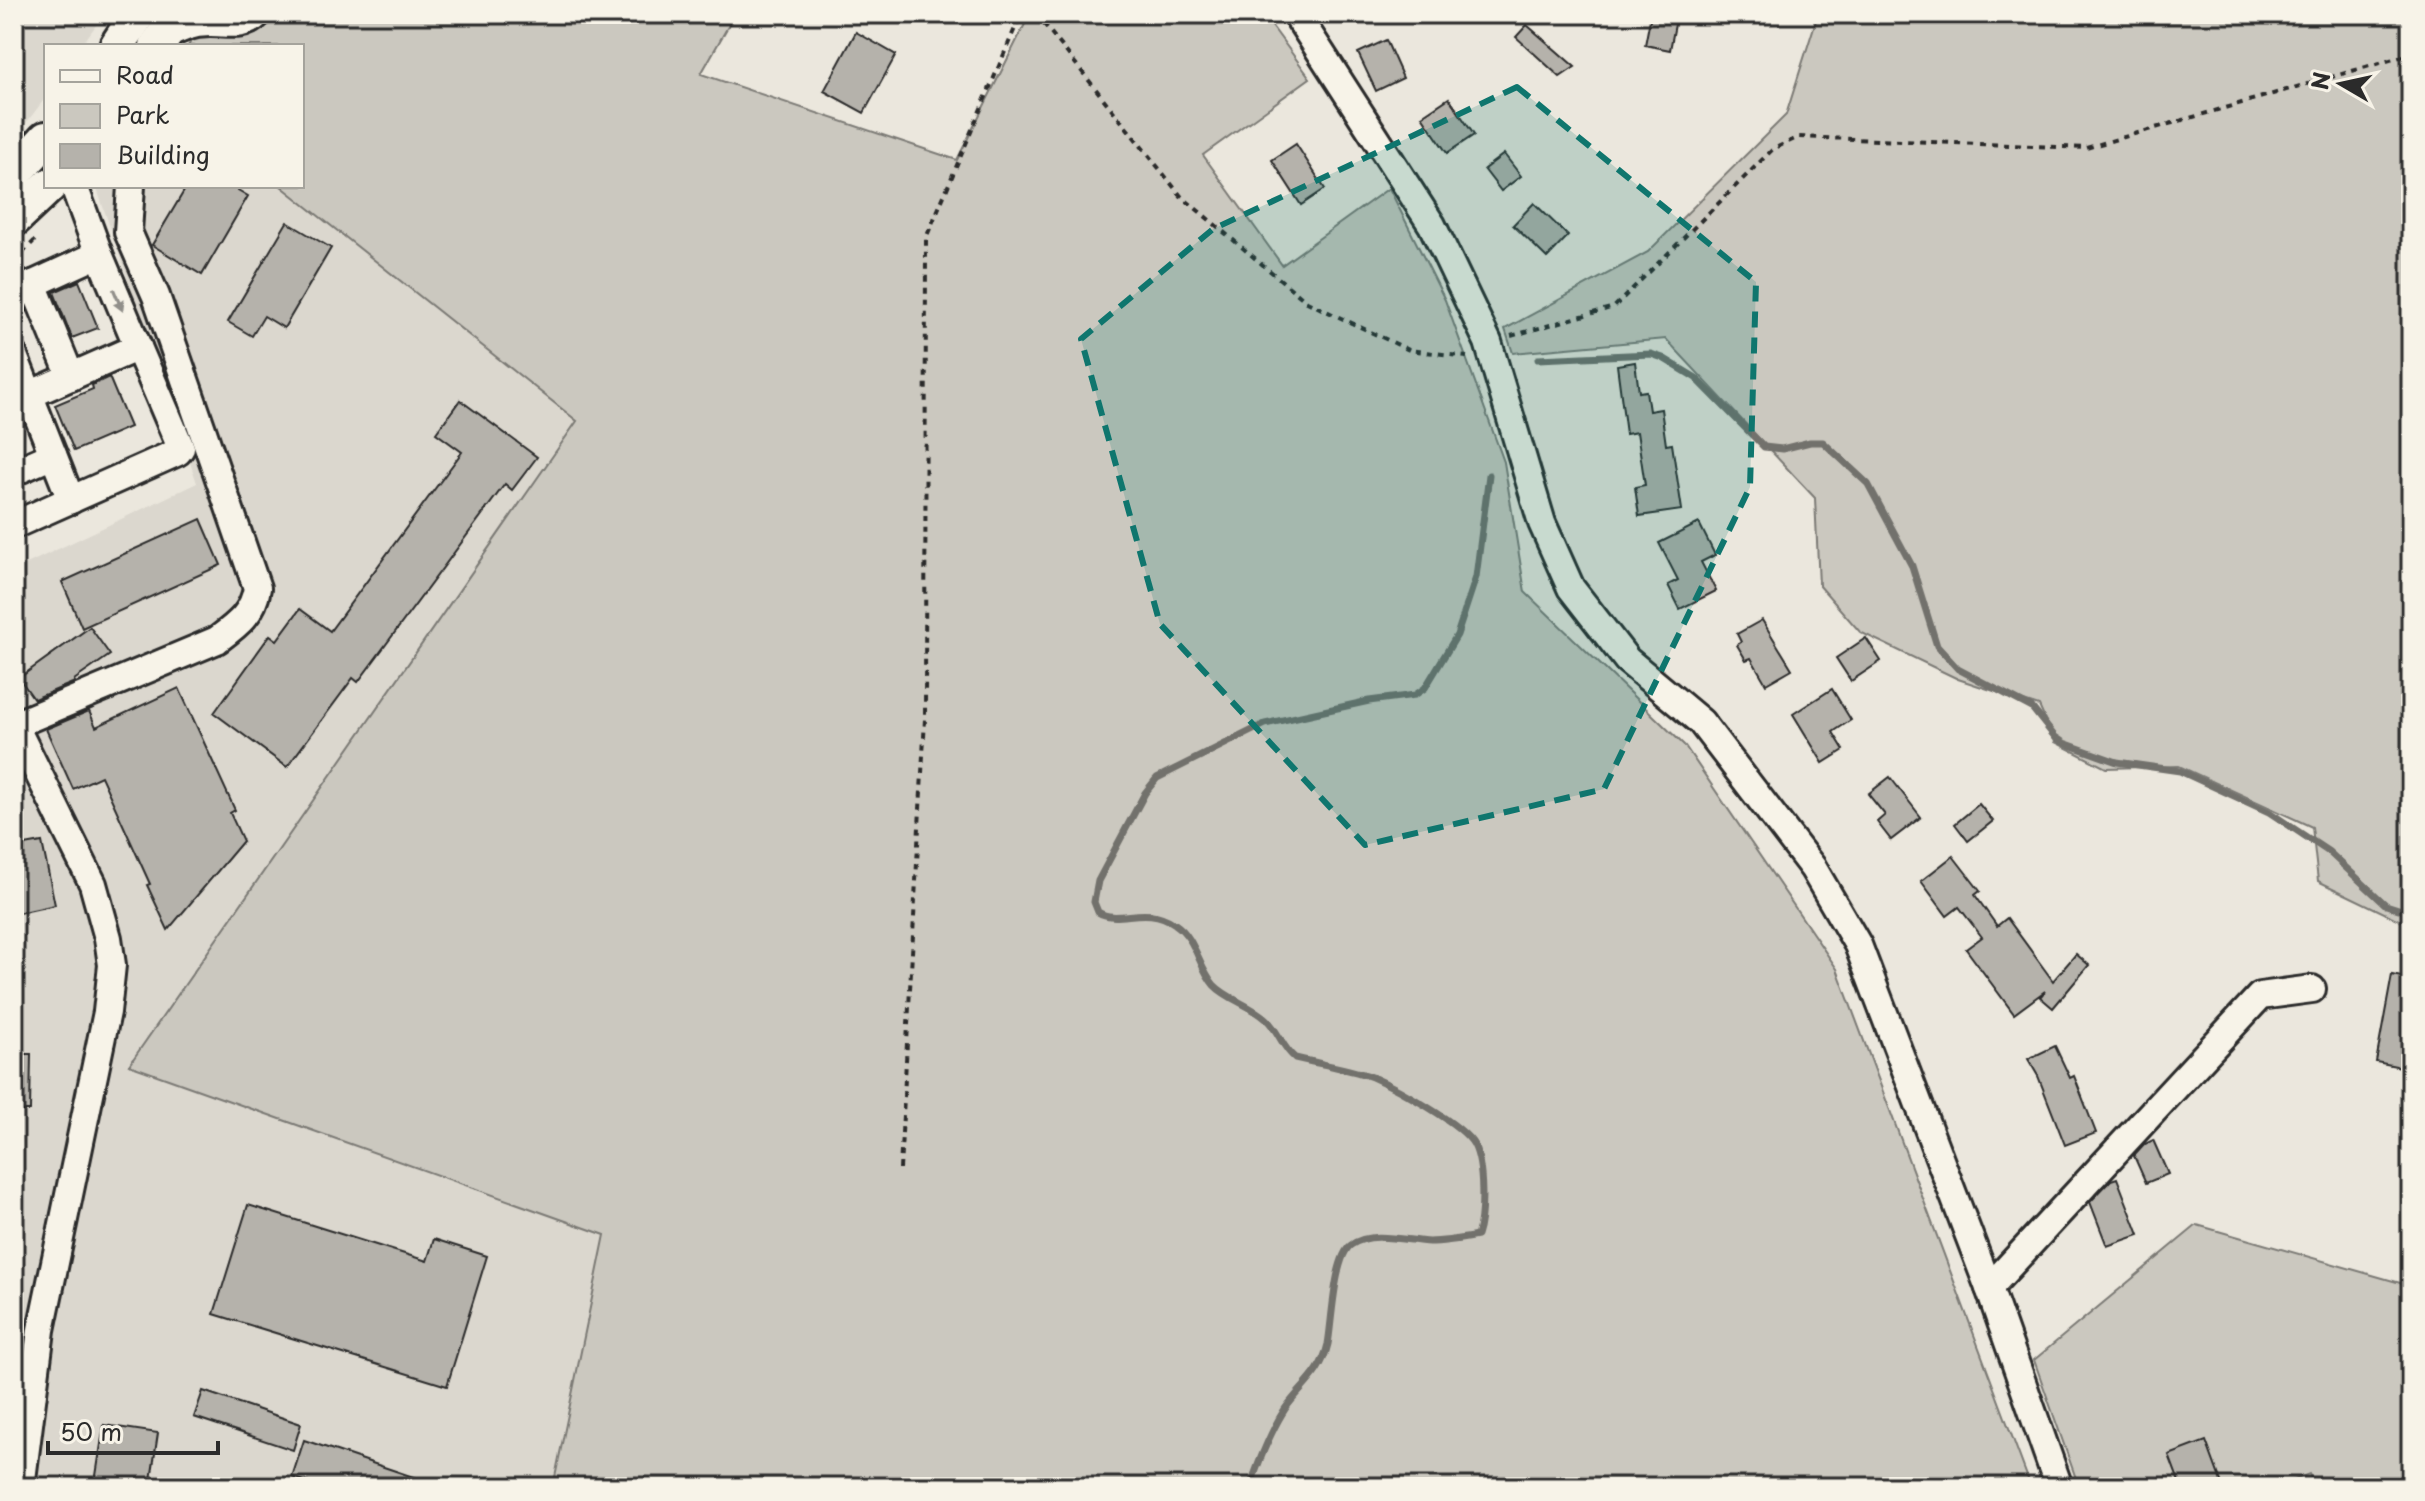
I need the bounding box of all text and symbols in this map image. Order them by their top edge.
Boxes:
legend [44,44,304,188]
north arrow [2301,44,2381,124]
text: Road [116,56,174,92]
text: N [2302,69,2337,92]
text: Park [116,96,170,132]
text: Building [116,136,210,172]
one-way arrow [112,288,125,312]
scale bar [48,1405,218,1455]
text: 50 m [60,1413,122,1449]

